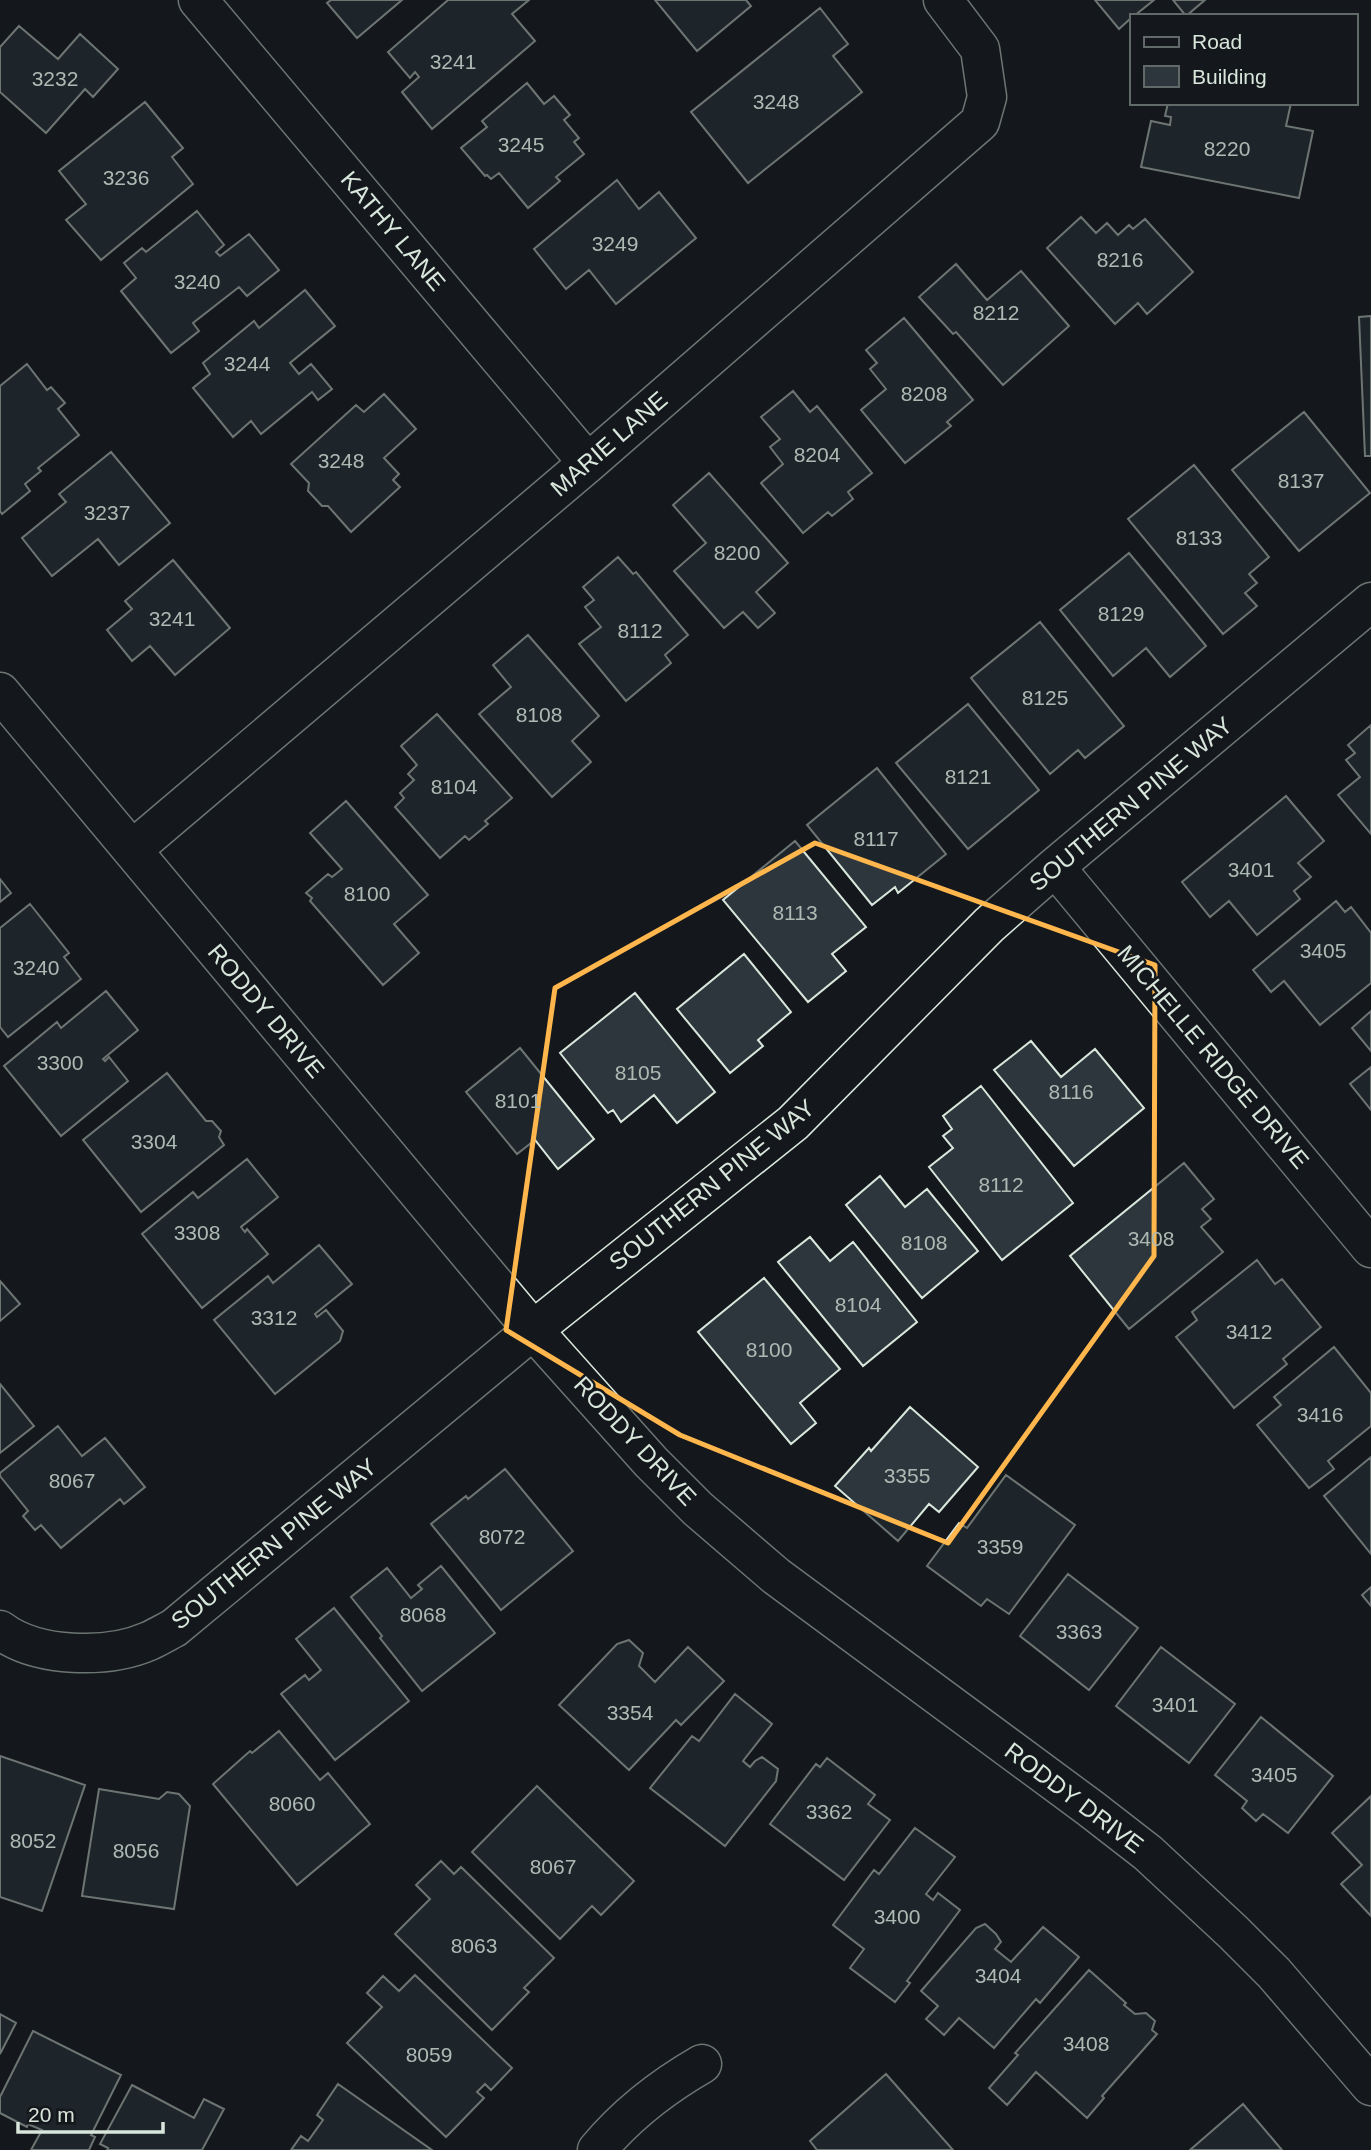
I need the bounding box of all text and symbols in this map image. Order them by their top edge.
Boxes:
legend [1130,14,1357,105]
text: Road [1192,30,1242,53]
house number: 3241 [430,50,476,73]
text: Building [1192,65,1267,88]
house number: 3232 [32,67,78,90]
house number: 3248 [753,90,799,113]
house number: 3245 [498,133,544,156]
house number: 8220 [1204,137,1250,160]
house number: 3236 [103,166,149,189]
street label: KATHY LANE [336,166,451,296]
house number: 3249 [592,232,638,255]
house number: 8216 [1097,248,1143,271]
house number: 3240 [174,270,220,293]
house number: 8212 [973,301,1019,324]
house number: 3244 [224,352,271,375]
house number: 8208 [901,382,947,405]
street label: MARIE LANE [545,386,672,501]
house number: 8204 [794,443,841,466]
house number: 3248 [318,449,364,472]
house number: 8137 [1278,469,1324,492]
house number: 3237 [84,501,130,524]
house number: 8133 [1176,526,1222,549]
house number: 8200 [714,541,760,564]
house number: 8129 [1098,602,1144,625]
house number: 3241 [149,607,195,630]
house number: 8112 [617,619,663,642]
house number: 8125 [1022,686,1068,709]
house number: 8108 [516,703,562,726]
street label: SOUTHERN PINE WAY [1024,711,1237,896]
house number: 8121 [945,765,991,788]
house number: 8104 [431,775,478,798]
house number: 8117 [853,827,899,850]
house number: 3401 [1228,858,1274,881]
house number: 8100 [344,882,390,905]
house number: 8113 [772,901,818,924]
street label: RODDY DRIVE [203,938,330,1083]
house number: 3405 [1300,939,1346,962]
street label: MICHELLE RIDGE DRIVE [1112,940,1315,1174]
house number: 3240 [13,956,59,979]
house number: 3300 [37,1051,83,1074]
house number: 8105 [615,1061,661,1084]
house number: 8116 [1048,1080,1094,1103]
house number: 8101 [495,1089,541,1112]
street label: SOUTHERN PINE WAY [604,1094,820,1276]
house number: 3304 [131,1130,178,1153]
house number: 8112 [978,1173,1024,1196]
house number: 3308 [174,1221,220,1244]
house number: 3408 [1128,1227,1174,1250]
house number: 8108 [901,1231,947,1254]
house number: 8104 [835,1293,882,1316]
house number: 3312 [251,1306,297,1329]
house number: 3412 [1226,1320,1272,1343]
house number: 8100 [746,1338,792,1361]
street label: RODDY DRIVE [569,1371,702,1511]
house number: 3416 [1297,1403,1343,1426]
street label: SOUTHERN PINE WAY [166,1453,382,1635]
house number: 3355 [884,1464,930,1487]
house number: 8067 [49,1469,95,1492]
house number: 8072 [479,1525,525,1548]
house number: 3359 [977,1535,1023,1558]
house number: 8068 [400,1603,446,1626]
house number: 3363 [1056,1620,1102,1643]
house number: 3401 [1152,1693,1198,1716]
house number: 3354 [607,1701,654,1724]
street label: RODDY DRIVE [1000,1737,1149,1858]
house number: 3405 [1251,1763,1297,1786]
house number: 8060 [269,1792,315,1815]
house number: 3362 [806,1800,852,1823]
house number: 8052 [10,1829,56,1852]
house number: 8056 [113,1839,159,1862]
house number: 8067 [530,1855,576,1878]
house number: 3400 [874,1905,920,1928]
house number: 8063 [451,1934,497,1957]
house number: 3404 [975,1964,1022,1987]
house number: 3408 [1063,2032,1109,2055]
house number: 8059 [406,2043,452,2066]
scale bar [18,2090,163,2134]
text: 20 m [28,2103,75,2126]

